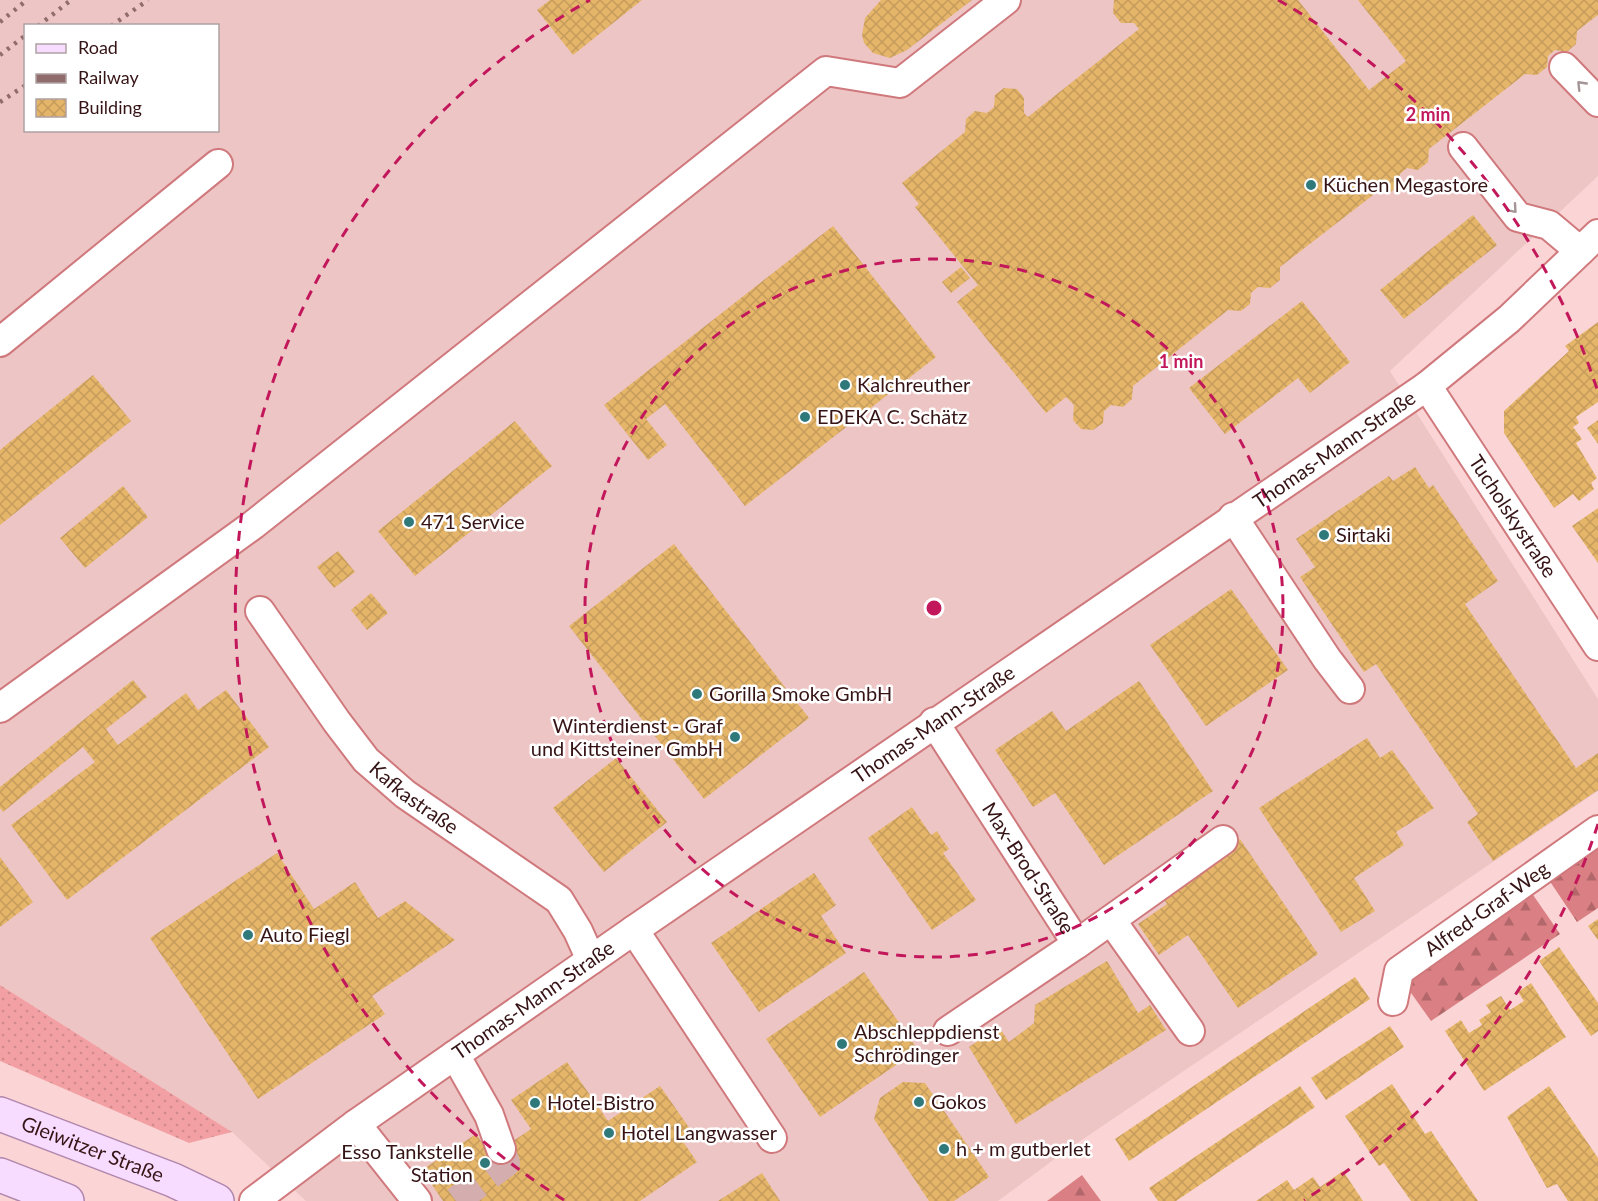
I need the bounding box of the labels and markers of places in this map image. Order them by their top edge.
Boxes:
place label: Küchen Megastore [1323,172,1488,196]
marker: Küchen Megastore [1304,178,1318,192]
place label: Kalchreuther [857,372,971,396]
marker: Kalchreuther [838,378,852,392]
place label: EDEKA C. Schätz [817,404,967,428]
marker: EDEKA C. Schätz [798,410,812,424]
place label: 471 Service [421,509,525,533]
marker: 471 Service [402,515,416,529]
place label: Sirtaki [1336,522,1391,546]
marker: Sirtaki [1317,528,1331,542]
centre of rings [924,598,944,618]
place label: Gorilla Smoke GmbH [709,681,892,705]
marker: Gorilla Smoke GmbH [690,687,704,701]
place label: Winterdienst - Graf und Kittsteiner GmbH [531,713,723,760]
marker: Winterdienst - Graf und Kittsteiner GmbH [728,730,742,744]
place label: Auto Fiegl [260,922,350,946]
marker: Auto Fiegl [241,928,255,942]
place label: Abschleppdienst Schrödinger [854,1019,999,1066]
marker: Abschleppdienst Schrödinger [835,1037,849,1051]
place label: Gokos [931,1089,986,1113]
place label: Hotel-Bistro [547,1090,655,1114]
marker: Gokos [912,1095,926,1109]
marker: Hotel-Bistro [528,1096,542,1110]
place label: Hotel Langwasser [621,1120,778,1144]
marker: Hotel Langwasser [602,1126,616,1140]
place label: h + m gutberlet [956,1136,1091,1160]
place label: Esso Tankstelle Station [341,1139,473,1186]
marker: h + m gutberlet [937,1142,951,1156]
marker: Esso Tankstelle Station [478,1156,492,1170]

